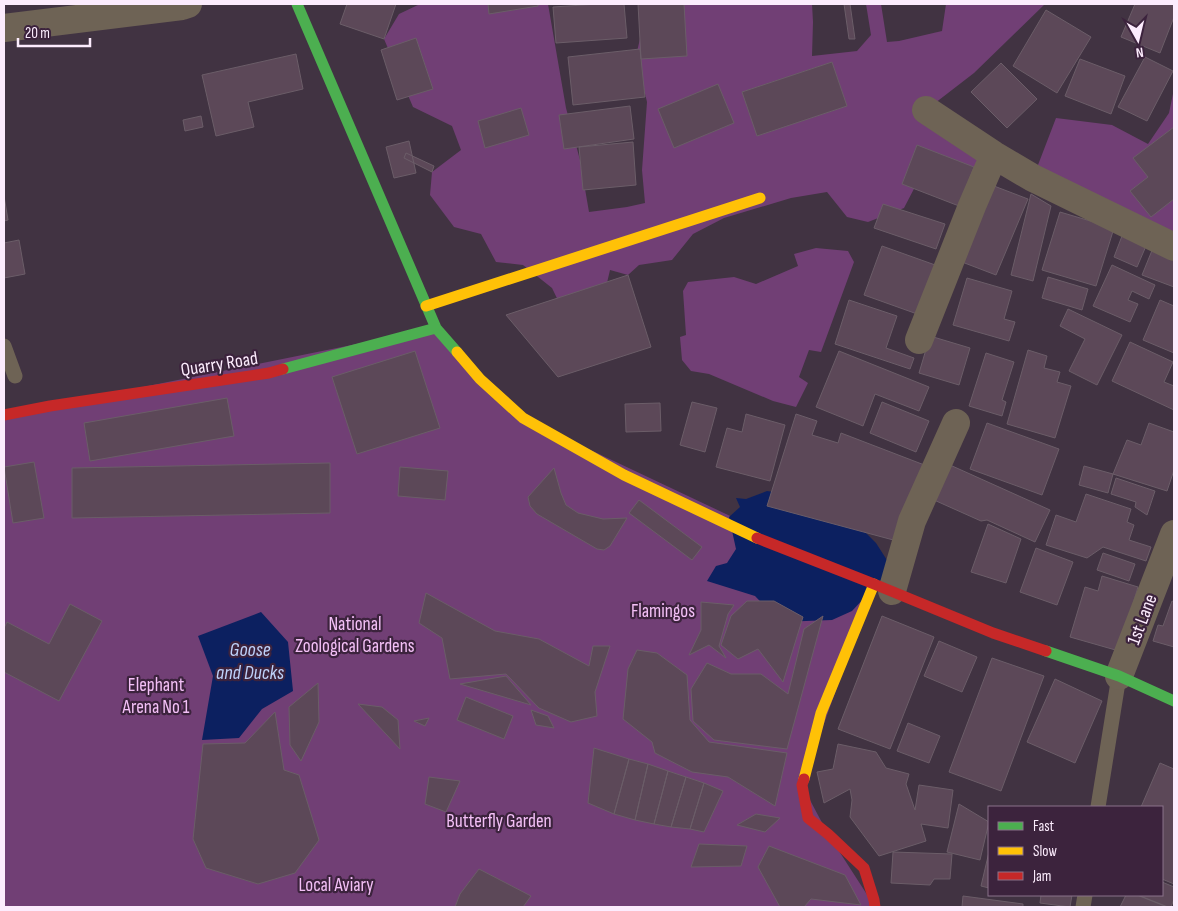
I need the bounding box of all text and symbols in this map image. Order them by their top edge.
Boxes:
scale bar [18,15,90,47]
north arrow [1113,15,1163,65]
text: 20 m [25,24,50,43]
text: N [1135,43,1145,61]
street label: Quarry Road [179,347,259,382]
street label: 1st Lane [1122,591,1163,648]
park label: Flamingos [631,600,695,623]
park label: National Zoological Gardens [295,613,415,658]
water label: Goose and Ducks [216,638,284,685]
park label: Elephant Arena No 1 [122,674,190,719]
legend [988,806,1163,896]
park label: Butterfly Garden [446,810,552,833]
text: Fast [1033,817,1055,836]
text: Slow [1033,842,1057,861]
text: Jam [1032,867,1051,886]
park label: Local Aviary [299,874,374,897]

